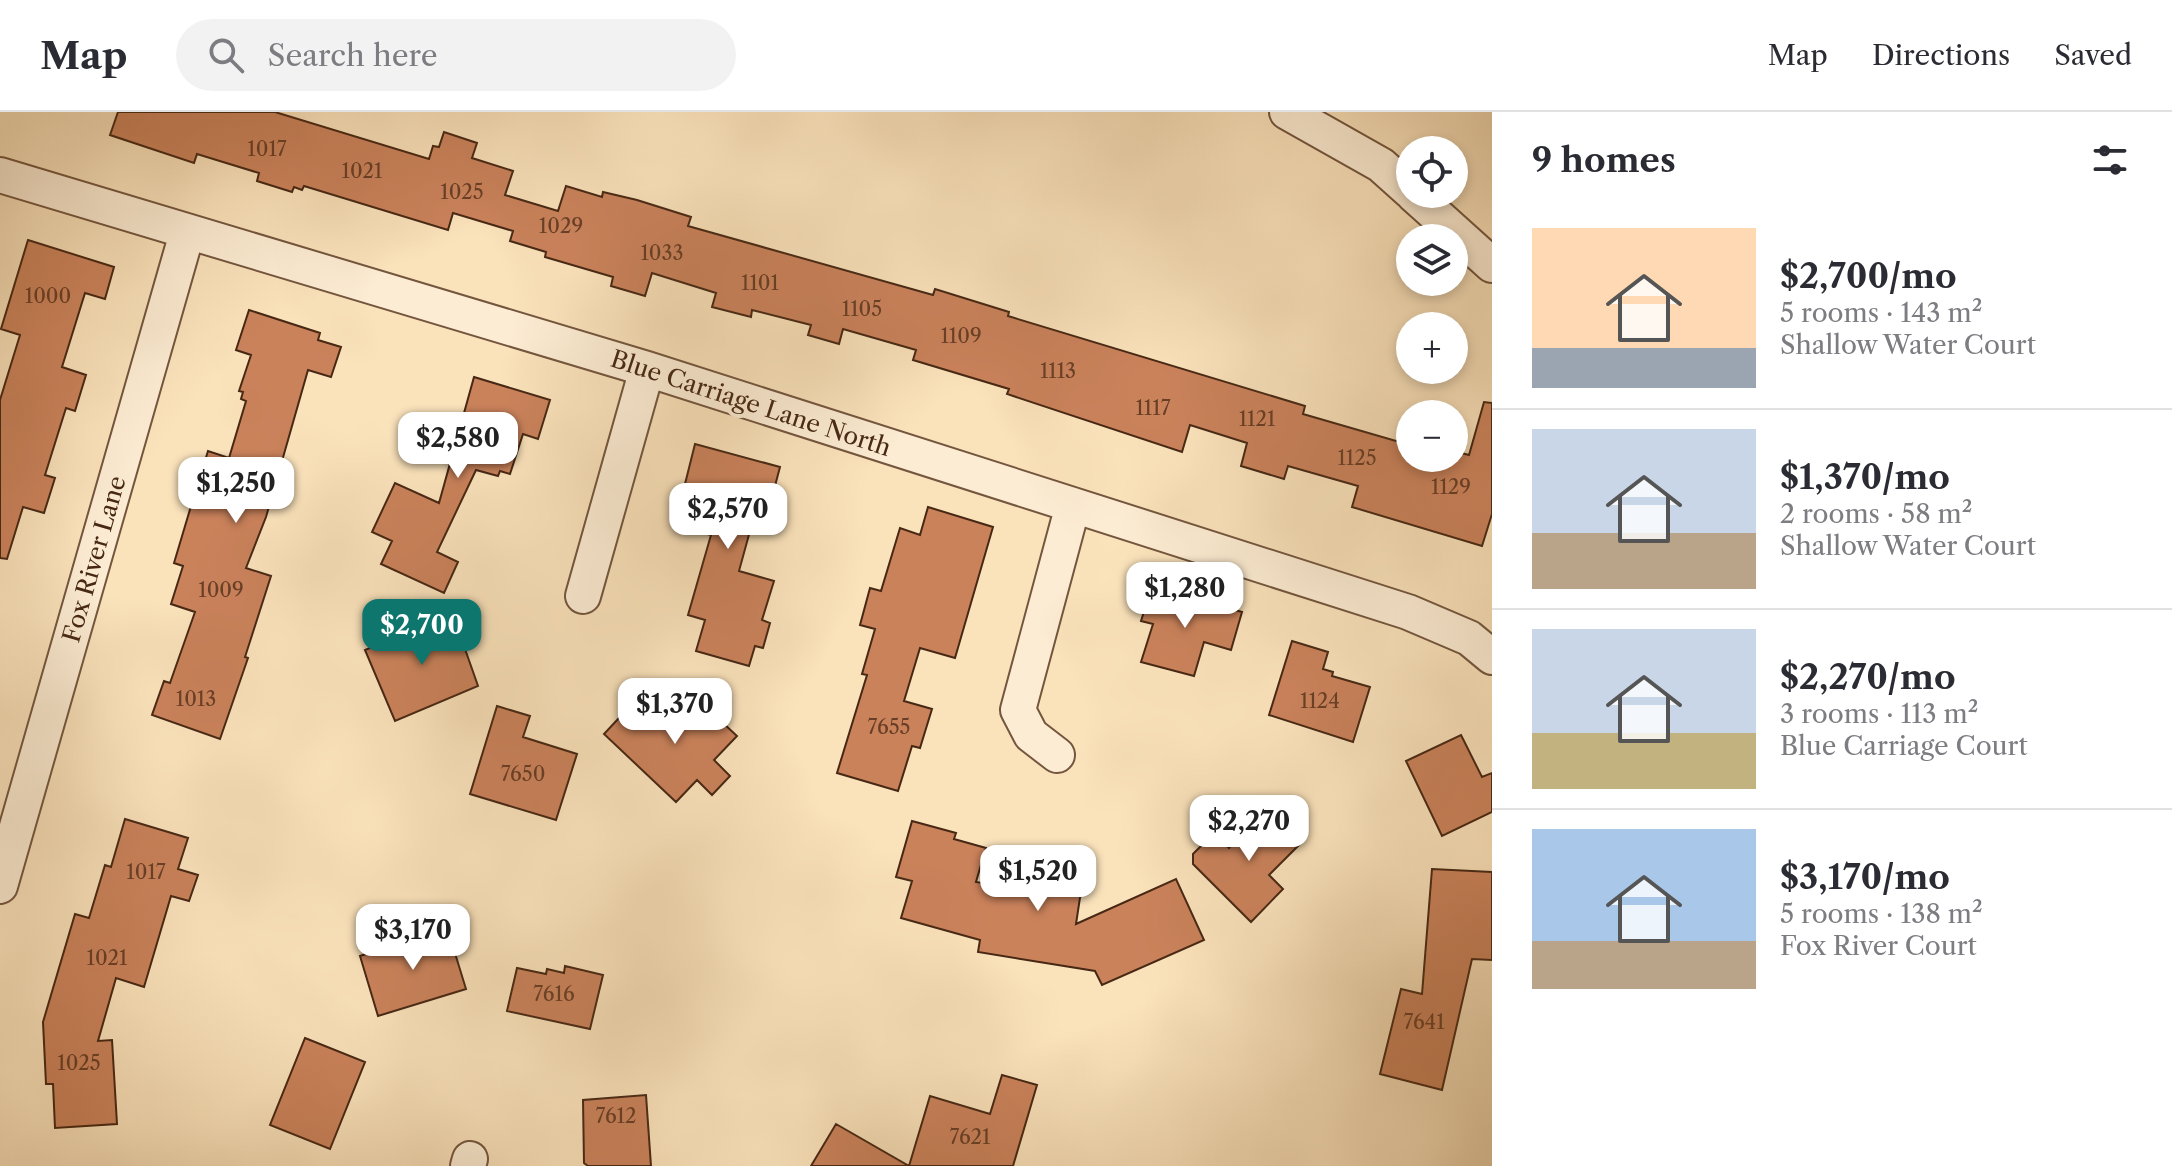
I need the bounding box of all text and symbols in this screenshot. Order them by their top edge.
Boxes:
search box [176,19,736,91]
text: Map [40,32,128,79]
icon: search [204,33,248,77]
text: Search here [268,37,438,74]
text: Map [1768,38,1828,72]
text: Directions [1872,38,2010,72]
text: Saved [2054,38,2132,72]
map controls [1396,136,1468,472]
button: locate [1396,136,1468,208]
house number: 1017 [247,137,287,161]
icon: filters [2088,138,2132,182]
text: 9 homes [1532,139,1676,181]
house number: 1021 [342,159,383,183]
house number: 1025 [440,180,484,204]
house number: 1029 [539,214,583,238]
button: layers [1396,224,1468,296]
house number: 1033 [640,241,684,265]
text: $2,700/mo [1780,255,1957,297]
icon: home [1596,260,1692,356]
house number: 1101 [741,271,780,295]
house number: 1000 [25,284,71,308]
house number: 1105 [842,297,882,321]
text: 5 rooms · 143 m² [1780,297,1982,329]
button: + [1396,312,1468,384]
house number: 1109 [940,324,982,348]
text: Shallow Water Court [1780,329,2036,361]
street label: Blue Carriage Lane North [607,344,895,462]
house number: 1113 [1040,359,1076,383]
house number: 1117 [1135,396,1171,420]
button: − [1396,400,1468,472]
house number: 1121 [1239,407,1276,431]
pin: $2,580 [393,412,523,480]
text: $2,580 [416,422,500,454]
house number: 1125 [1337,446,1377,470]
text: $1,370/mo [1780,456,1950,498]
pin: $1,250 [171,457,301,525]
icon: home [1596,461,1692,557]
text: $1,250 [196,467,276,499]
street label: Fox River Lane [56,472,132,646]
house number: 1129 [1431,475,1471,499]
pin: $2,570 [663,483,793,551]
text: $2,570 [687,493,769,525]
text: 2 rooms · 58 m² [1780,498,1972,530]
text: Shallow Water Court [1780,530,2036,562]
pin: $1,280 [1120,562,1250,630]
text: $1,280 [1144,572,1226,604]
house number: 1009 [198,578,244,602]
pin: $2,700 [357,599,487,667]
text: $2,700 [380,609,464,641]
text: $2,270/mo [1780,656,1956,698]
icon: home [1596,661,1692,757]
pin: $1,370 [610,678,740,746]
house number: 1013 [176,687,216,711]
text: $1,370 [636,688,714,720]
house number: 1124 [1300,689,1340,713]
text: 3 rooms · 113 m² [1780,698,1978,730]
house number: 7655 [868,715,910,739]
text: Blue Carriage Court [1780,730,2028,762]
house number: 7650 [501,762,545,786]
pin: $2,270 [1184,795,1314,863]
text: $2,270 [1208,805,1290,837]
pin: $1,520 [973,845,1103,913]
text: $1,520 [998,855,1078,887]
text: $3,170/mo [1780,856,1950,898]
house number: 1017 [126,860,166,884]
icon: home [1596,861,1692,957]
text: 5 rooms · 138 m² [1780,898,1983,930]
pin: $3,170 [348,904,478,972]
text: $3,170 [374,914,452,946]
text: Fox River Court [1780,930,1977,962]
house number: 1021 [87,946,128,970]
house number: 7616 [533,982,575,1006]
house number: 7641 [1403,1010,1445,1034]
house number: 1025 [57,1051,101,1075]
house number: 7612 [595,1104,637,1128]
house number: 7621 [949,1125,991,1149]

